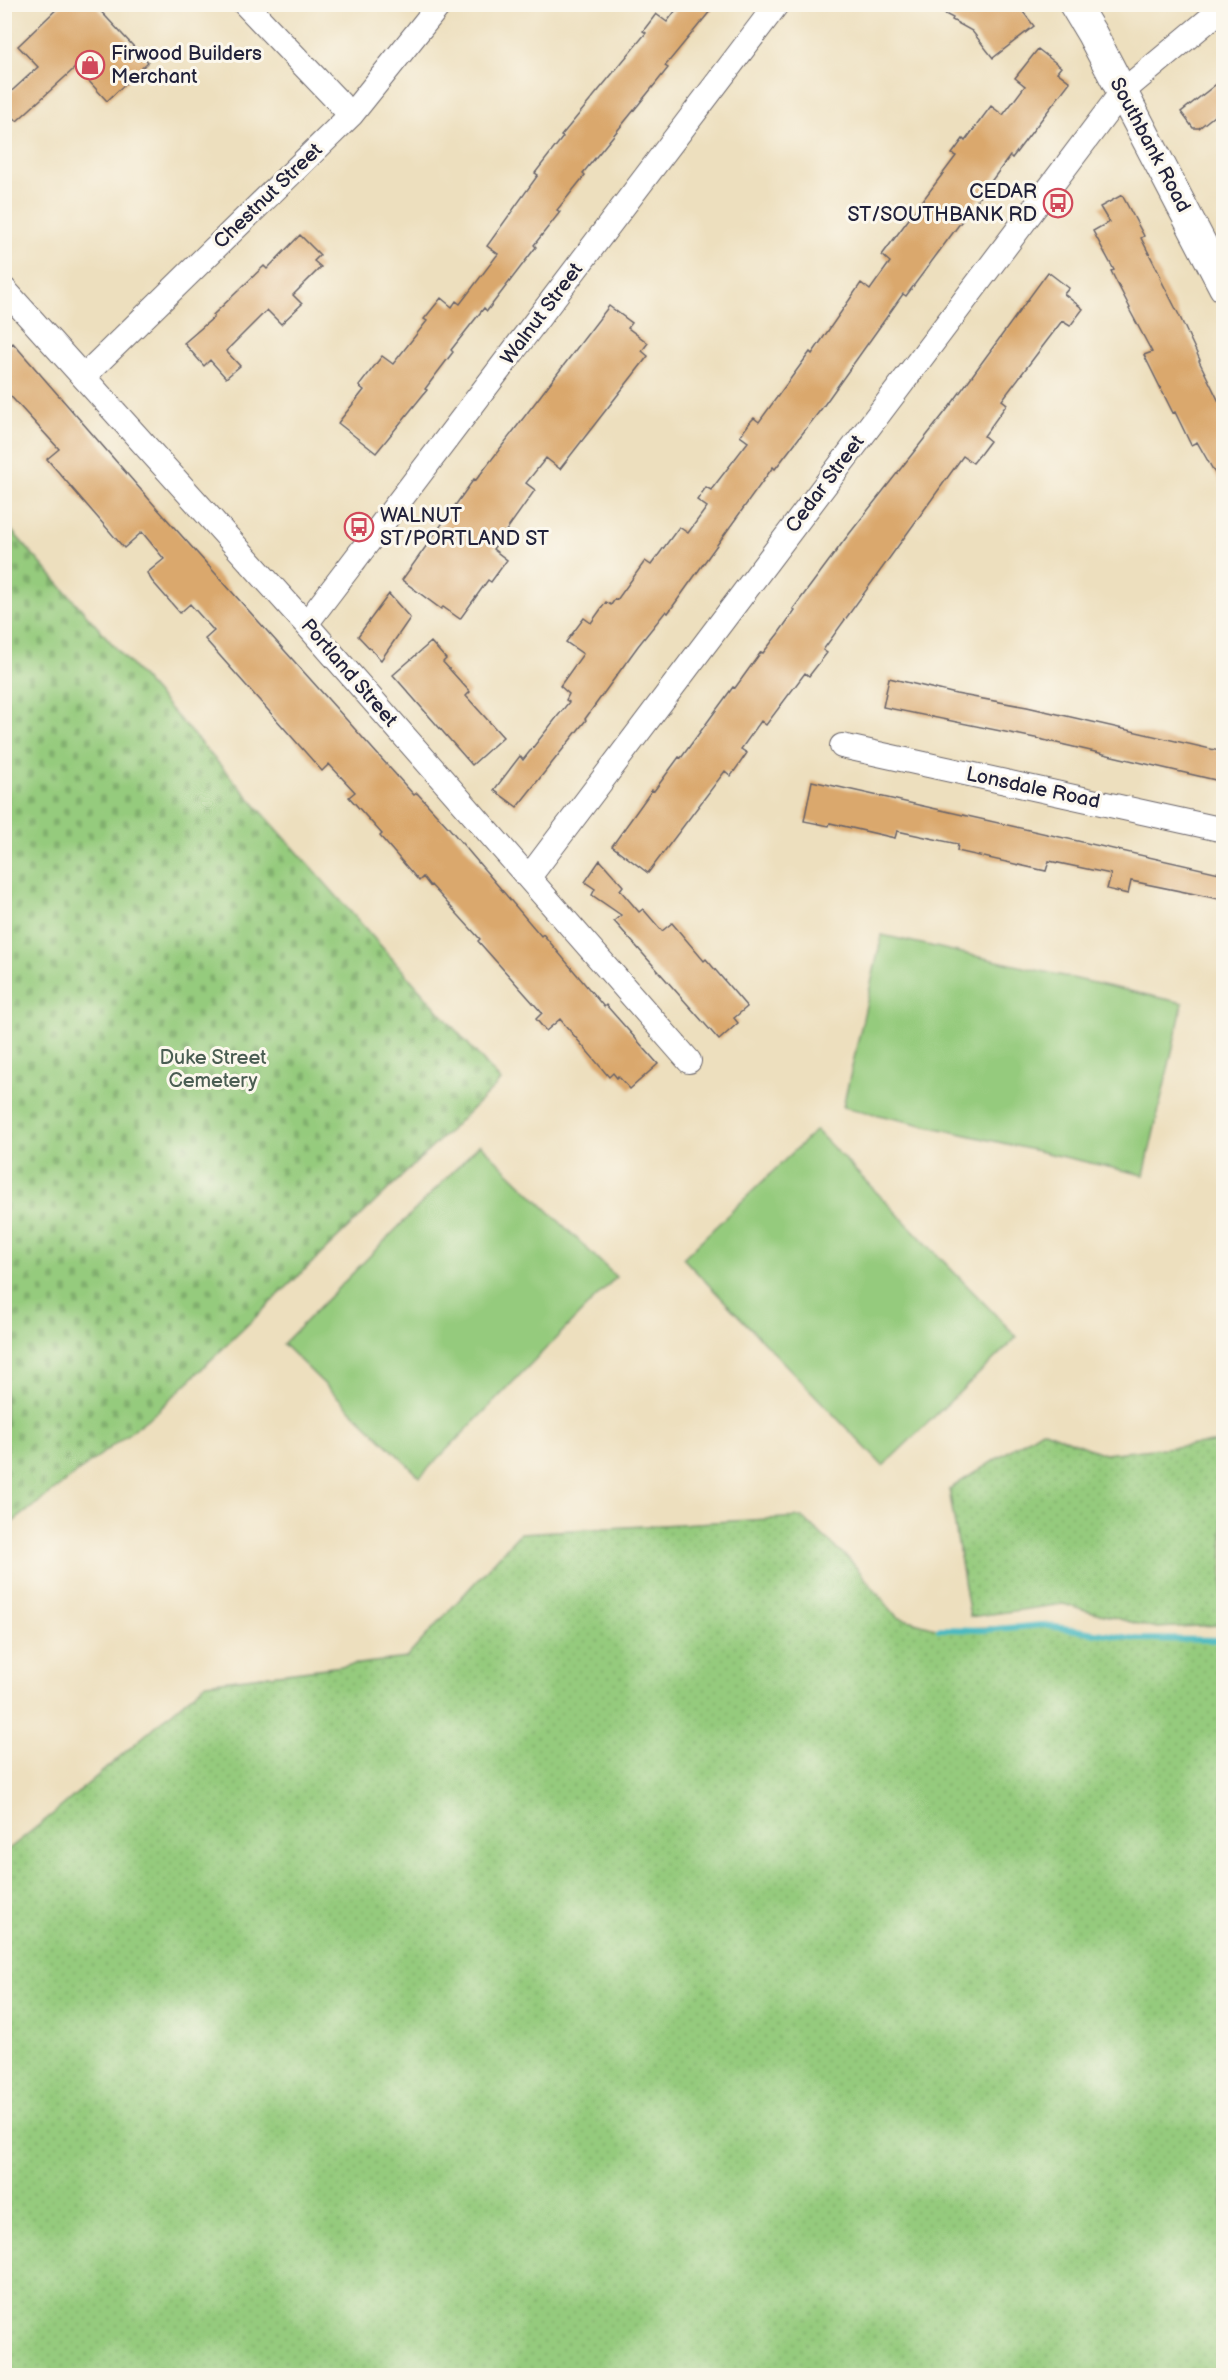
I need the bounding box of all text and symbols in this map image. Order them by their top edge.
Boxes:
place label: Firwood Builders Merchant [111,42,262,89]
shop icon: Firwood Builders Merchant [74,49,106,81]
street label: Southbank Road [1104,73,1196,217]
street label: Chestnut Street [209,138,327,254]
place label: CEDAR ST/SOUTHBANK RD [848,180,1037,227]
bus stop icon: CEDAR ST/SOUTHBANK RD [1042,187,1074,219]
street label: Walnut Street [496,258,588,370]
street label: Cedar Street [781,430,869,538]
place label: WALNUT ST/PORTLAND ST [380,504,549,551]
bus stop icon: WALNUT ST/PORTLAND ST [343,511,375,543]
street label: Portland Street [296,614,402,732]
street label: Lonsdale Road [964,762,1102,814]
park label: Duke Street Cemetery [160,1046,266,1093]

